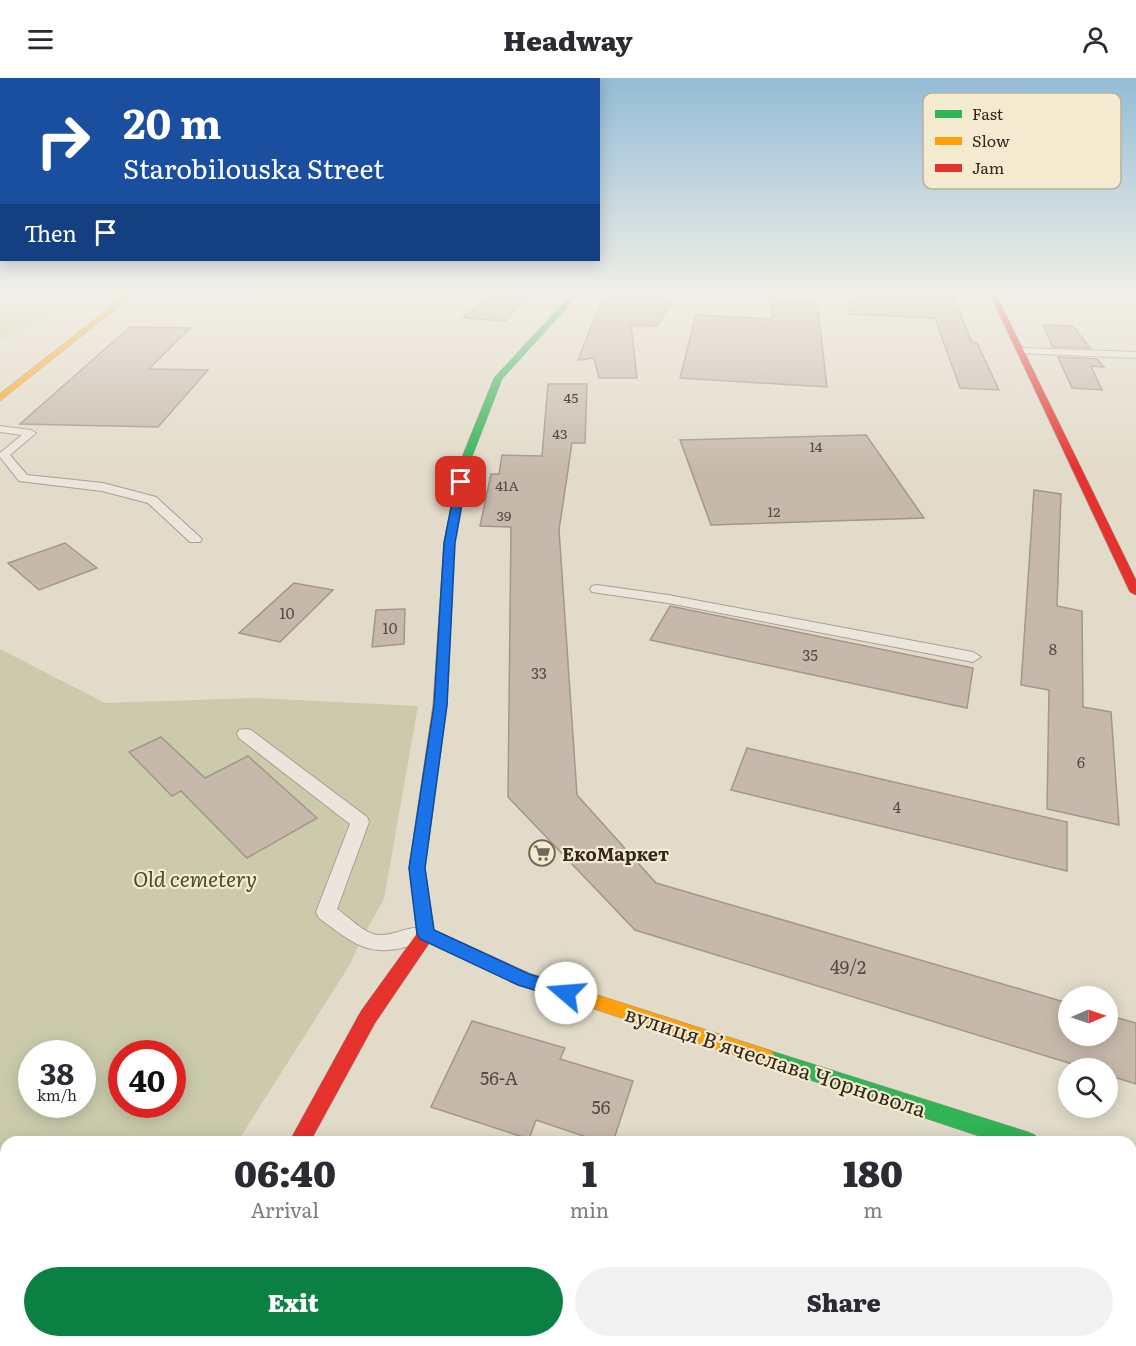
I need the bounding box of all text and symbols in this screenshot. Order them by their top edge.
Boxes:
text: Headway [503,19,633,59]
icon: menu [24,23,57,56]
icon: person [1079,23,1112,56]
text: 20 m [123,90,222,152]
legend [923,93,1121,189]
text: Fast [972,101,1004,125]
icon: right [24,102,102,180]
text: Slow [972,128,1010,152]
text: Starobilouska Street [123,147,384,187]
text: Jam [972,155,1005,179]
text: Then [24,216,77,249]
icon: arrive [89,216,122,249]
house number: 45 [564,387,578,407]
house number: 43 [552,423,568,443]
house number: 14 [810,436,823,456]
pin [435,456,486,507]
icon: arrive [444,465,477,498]
house number: 41А [495,475,520,495]
house number: 12 [768,501,780,521]
house number: 39 [497,505,511,525]
house number: 10 [280,601,295,624]
house number: 10 [383,616,398,639]
house number: 8 [1049,637,1057,660]
house number: 35 [802,643,818,666]
house number: 33 [531,661,547,684]
house number: 6 [1077,750,1085,773]
house number: 4 [893,795,901,818]
supermarket icon: ЕкоМаркет [527,838,557,868]
place label: ЕкоМаркет [562,840,669,867]
park label: Old cemetery [133,862,257,893]
house number: 49/2 [830,953,866,980]
position arrow [534,961,598,1025]
north arrow [1058,986,1118,1046]
map controls [1058,986,1118,1118]
street label: вулиця Вʼячеслава Чорновола [621,997,931,1124]
speed limit sign: 40 [108,1040,186,1118]
text: 38 [40,1050,74,1094]
button: search [1058,1058,1118,1118]
house number: 56-А [480,1064,518,1091]
text: km/h [37,1083,77,1106]
house number: 56 [592,1093,611,1120]
text: 06:40 [234,1145,336,1198]
text: 1 [582,1145,597,1198]
text: 180 [843,1145,903,1198]
text: Arrival [251,1194,319,1224]
text: min [570,1194,609,1224]
text: m [863,1194,883,1224]
button: Exit [24,1267,563,1336]
button: Share [575,1267,1113,1336]

